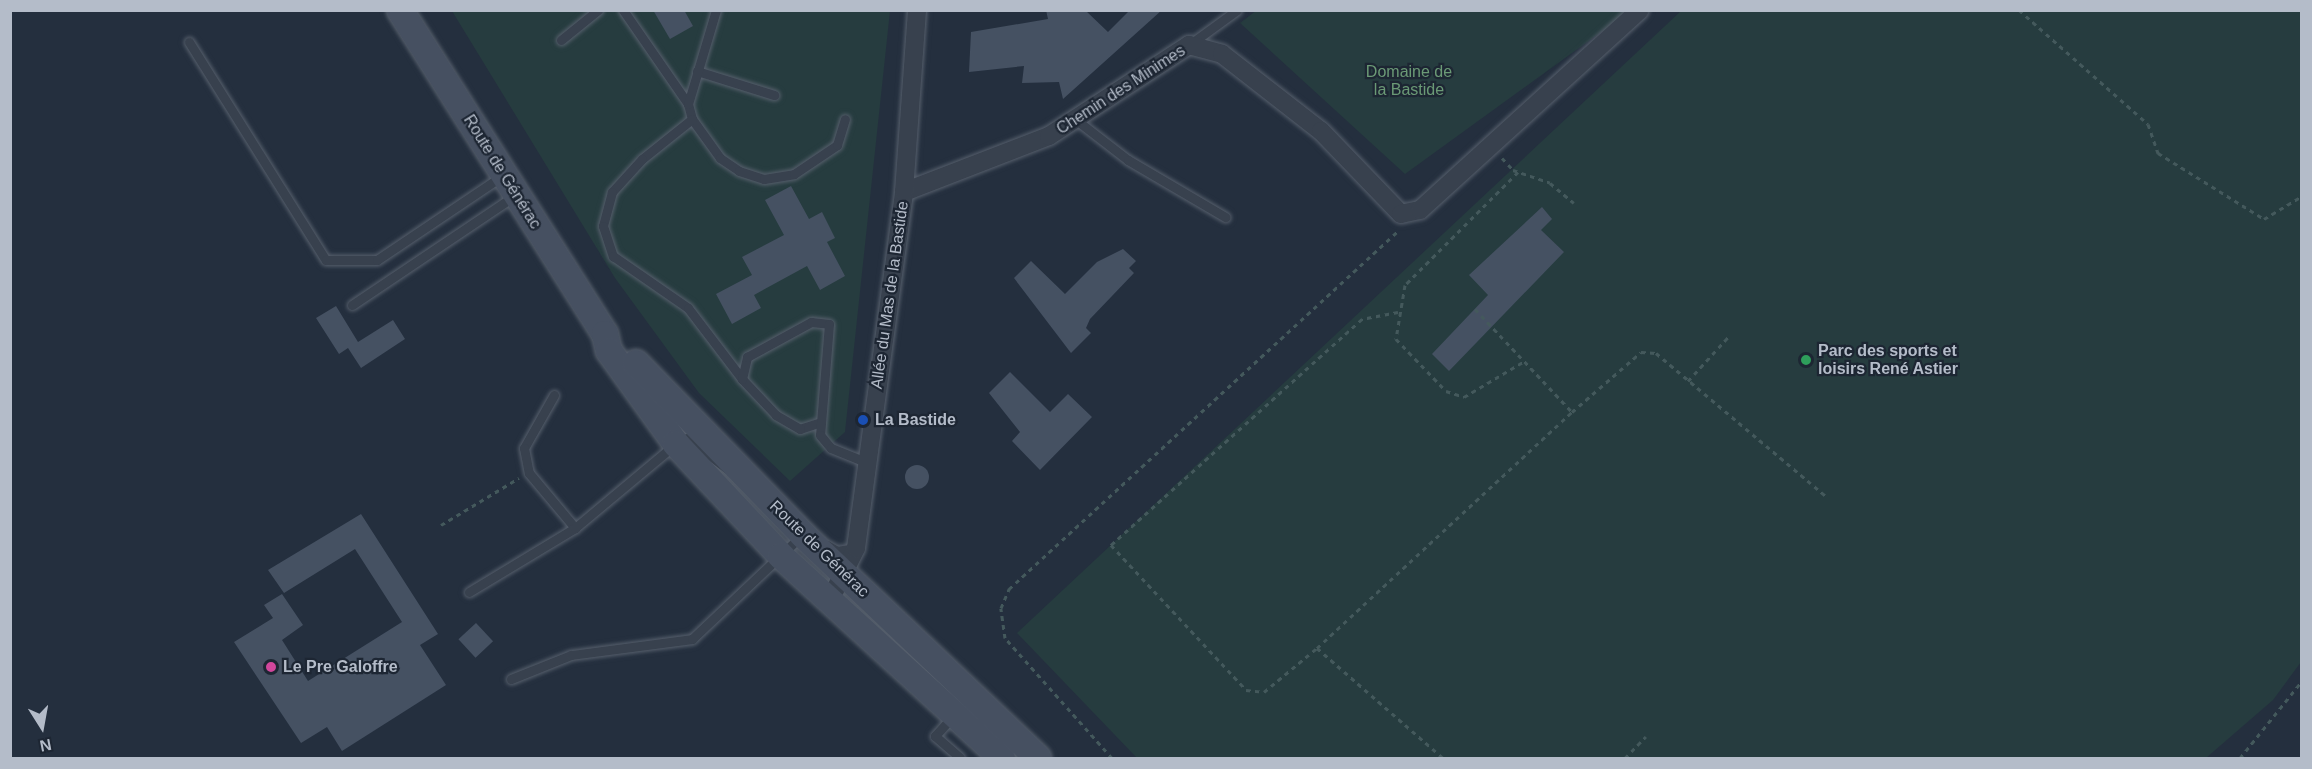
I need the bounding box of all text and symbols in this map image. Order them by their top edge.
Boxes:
street label: Chemin des Minimes [1053,41,1189,139]
park label: Domaine de la Bastide [1366,62,1452,100]
street label: Route de Générac [459,111,545,233]
street label: Allée du Mas de la Bastide [867,200,913,390]
place label: Parc des sports et loisirs René Astier [1818,341,1958,379]
marker: Parc des sports et loisirs René Astier [1799,353,1813,367]
place label: La Bastide [875,410,956,430]
marker: La Bastide [856,413,870,427]
street label: Route de Générac [765,497,873,601]
place label: Le Pre Galoffre [283,657,398,677]
marker: Le Pre Galoffre [264,660,278,674]
north arrow [12,697,72,757]
text: N [38,736,53,755]

